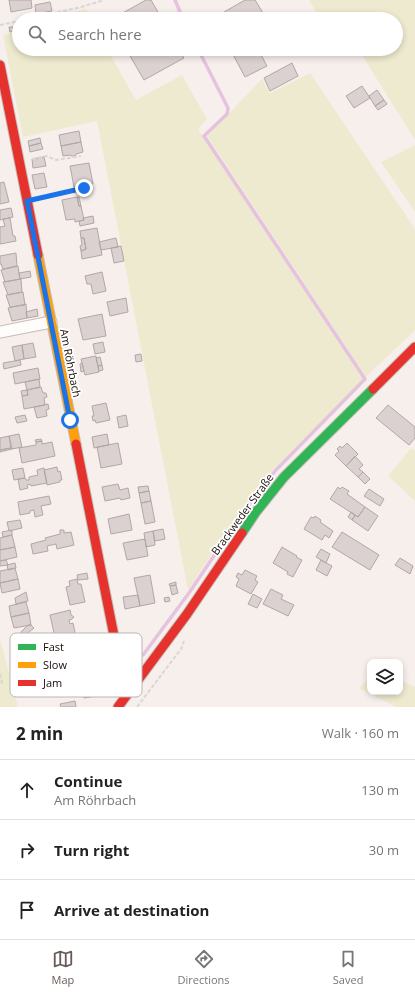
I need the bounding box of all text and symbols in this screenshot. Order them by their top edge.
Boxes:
search box [12,12,403,56]
icon: search [26,23,48,45]
text: Search here [58,24,142,44]
route end [75,179,93,197]
street label: Am Röhrbach [57,327,85,399]
route start [61,411,79,429]
street label: Brackweder Straße [207,470,277,558]
legend [10,633,142,697]
text: Fast [43,639,64,654]
text: Slow [43,657,67,672]
map controls [367,659,403,695]
button: layers [367,659,403,695]
text: Jam [42,675,62,690]
text: 2 min [16,722,63,745]
text: Walk · 160 m [322,724,399,742]
text: Continue [54,771,122,791]
icon: ahead [16,779,38,801]
text: 130 m [361,781,399,799]
text: Am Röhrbach [54,791,136,809]
icon: right [16,839,38,861]
text: Turn right [54,840,129,860]
text: 30 m [369,841,399,859]
icon: arrive [16,899,38,921]
text: Arrive at destination [54,900,209,920]
tab: Map [52,948,74,987]
tab: Directions [178,948,230,987]
tab: Saved [333,948,363,987]

